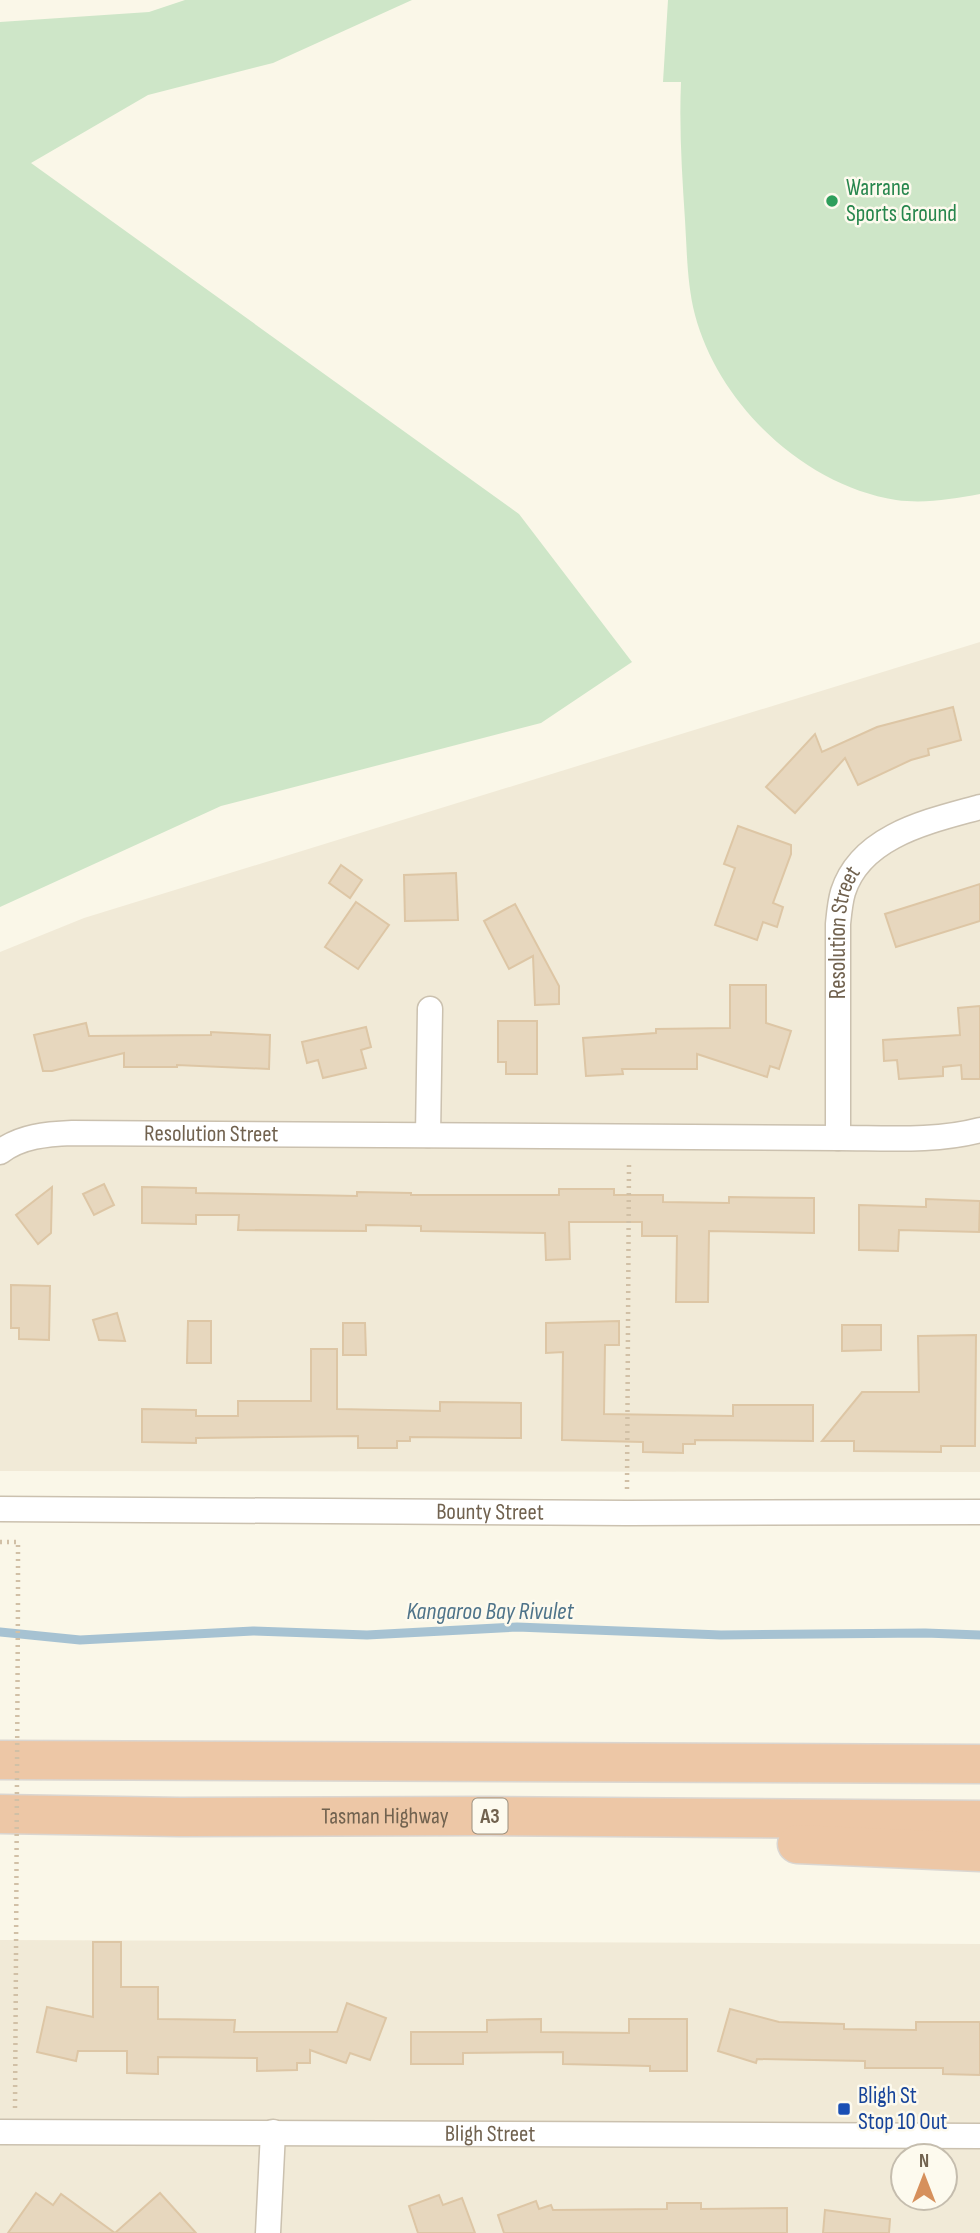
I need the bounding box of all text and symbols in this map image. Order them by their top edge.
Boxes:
place label: Warrane Sports Ground [846,174,957,228]
marker: Warrane Sports Ground [824,193,840,209]
street label: Resolution Street [824,860,867,999]
street label: Resolution Street [144,1119,279,1148]
street label: Bounty Street [436,1498,544,1526]
water label: Kangaroo Bay Rivulet [406,1597,574,1626]
road number: A3 [472,1798,508,1834]
street label: Tasman Highway [321,1802,449,1831]
place label: Bligh St Stop 10 Out [858,2082,947,2136]
marker: Bligh St Stop 10 Out [836,2101,852,2117]
street label: Bligh Street [445,2120,535,2148]
north arrow [889,2142,959,2212]
text: N [919,2150,929,2173]

